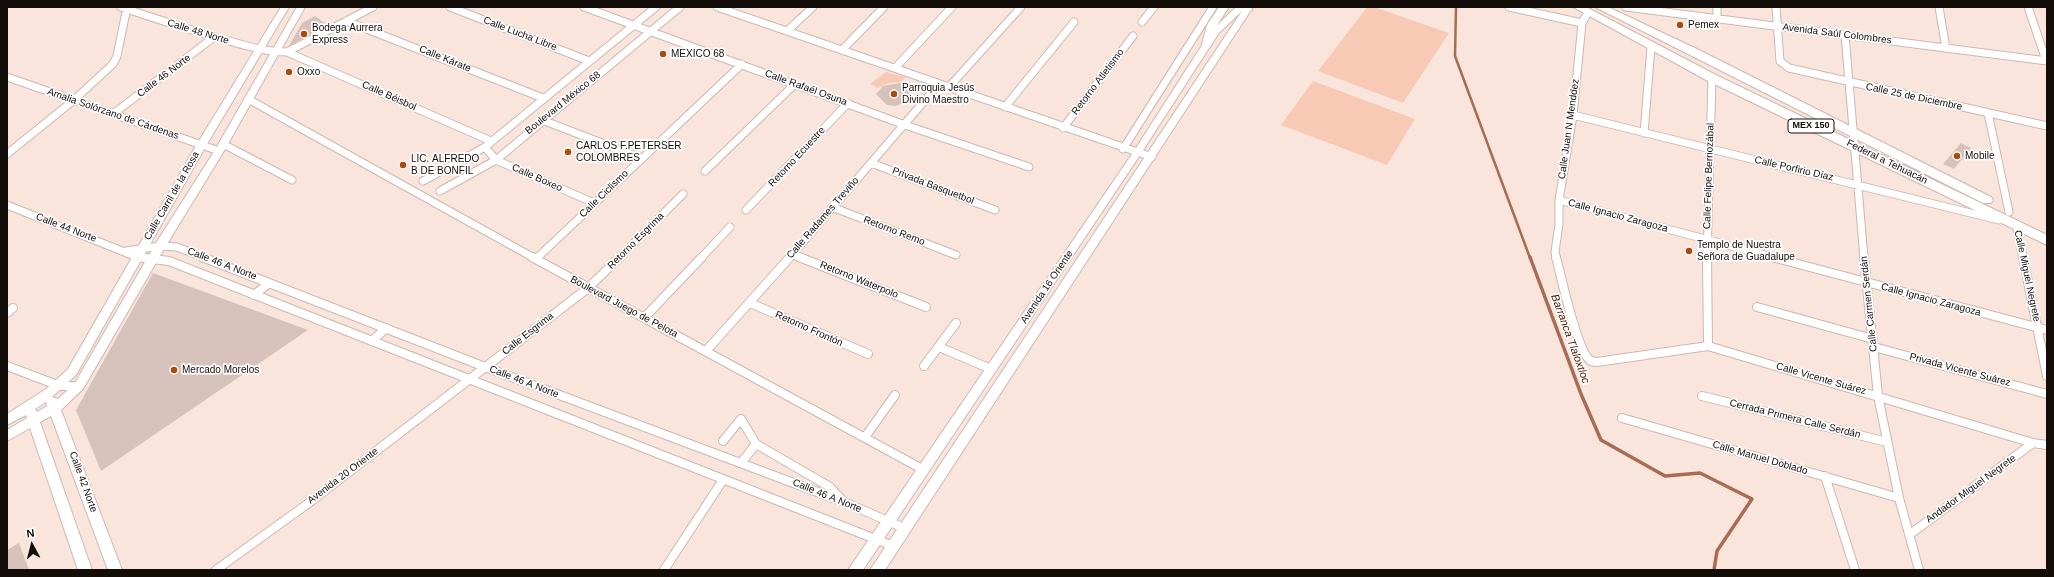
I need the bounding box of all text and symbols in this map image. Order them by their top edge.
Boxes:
street label: Calle Lucha Libre [482,14,558,54]
street label: Calle 48 Norte [166,17,230,47]
place label: Pemex [1688,19,1719,31]
marker: Pemex [1675,20,1685,30]
street label: Avenida Saúl Colombres [1782,21,1892,47]
place label: Bodega Aurrera Express [312,22,383,46]
marker: Bodega Aurrera Express [299,29,309,39]
street label: Calle Kárate [417,43,473,75]
street label: Retorno Atletismo [1069,47,1127,117]
place label: MEXICO 68 [671,48,724,60]
marker: MEXICO 68 [658,49,668,59]
street label: Calle 46 Norte [135,52,193,100]
place label: Oxxo [297,66,320,78]
marker: Oxxo [284,67,294,77]
street label: Calle Rafaél Osuna [763,68,849,108]
street label: Boulevard México 68 [523,69,603,137]
street label: Calle Juan N Menddez [1556,78,1582,180]
street label: Calle Béisbol [360,79,418,113]
street label: Calle 25 de Diciembre [1865,81,1963,113]
place label: Parroquia Jesús Divino Maestro [902,82,974,106]
street label: Amalia Solórzano de Cárdenas [46,86,180,142]
marker: Parroquia Jesús Divino Maestro [889,89,899,99]
road number: MEX 150 [1788,119,1834,133]
street label: Calle Felipe Berriozábal [1701,123,1717,229]
street label: Retorno Ecuestre [766,124,828,190]
street label: Federal a Tehuacán [1845,137,1929,187]
place label: CARLOS F.PETERSER COLOMBRES [576,140,682,164]
marker: CARLOS F.PETERSER COLOMBRES [563,147,573,157]
street label: Calle Carril de la Rosa [142,150,202,242]
place label: Mobile [1965,150,1994,162]
marker: Mobile [1952,151,1962,161]
place label: LIC. ALFREDO B DE BONFIL [411,153,479,176]
street label: Calle Porfirio Díaz [1753,154,1835,184]
marker: LIC. ALFREDO B DE BONFIL [398,160,408,170]
street label: Calle Boxeo [510,162,564,194]
street label: Privada Basquetbol [890,165,976,207]
street label: Calle Ciclismo [577,168,631,220]
street label: Calle Radames Treviño [784,175,862,261]
street label: Calle Ignacio Zaragoza [1567,197,1669,235]
street label: Retorno Esgrima [605,210,667,272]
street label: Calle 44 Norte [34,211,98,245]
street label: Retorno Remo [861,214,927,248]
street label: Calle Miguel Negrete [2011,229,2043,323]
place label: Templo de Nuestra Señora de Guadalupe [1697,239,1795,262]
street label: Calle 46 A Norte [186,245,258,283]
marker: Templo de Nuestra Señora de Guadalupe [1684,246,1694,256]
street label: Avenida 16 Oriente [1018,248,1076,326]
street label: Calle Carmen Serdán [1858,256,1880,352]
street label: Retorno Waterpolo [818,259,900,301]
street label: Boulevard Juego de Pelota [568,274,680,340]
street label: Calle Ignacio Zaragoza [1880,281,1982,319]
water label: Barranca Tlaloxtloc [1548,293,1592,385]
street label: Retorno Frontón [773,309,845,349]
street label: Calle Esgrima [500,310,556,358]
street label: Privada Vicente Suárez [1908,351,2012,389]
street label: Calle Vicente Suárez [1775,360,1867,398]
street label: Calle 46 A Norte [488,363,560,401]
place label: Mercado Morelos [182,364,259,376]
marker: Mercado Morelos [169,365,179,375]
street label: Cerrada Primera Calle Serdán [1728,397,1862,441]
street label: Calle Manuel Doblado [1711,439,1809,477]
street label: Avenida 20 Oriente [305,446,381,506]
street label: Calle 42 Norte [66,450,100,514]
street label: Andador Miguel Negrete [1924,452,2018,526]
street label: Calle 46 A Norte [791,477,863,515]
north arrow [12,525,52,565]
text: N [26,527,35,540]

